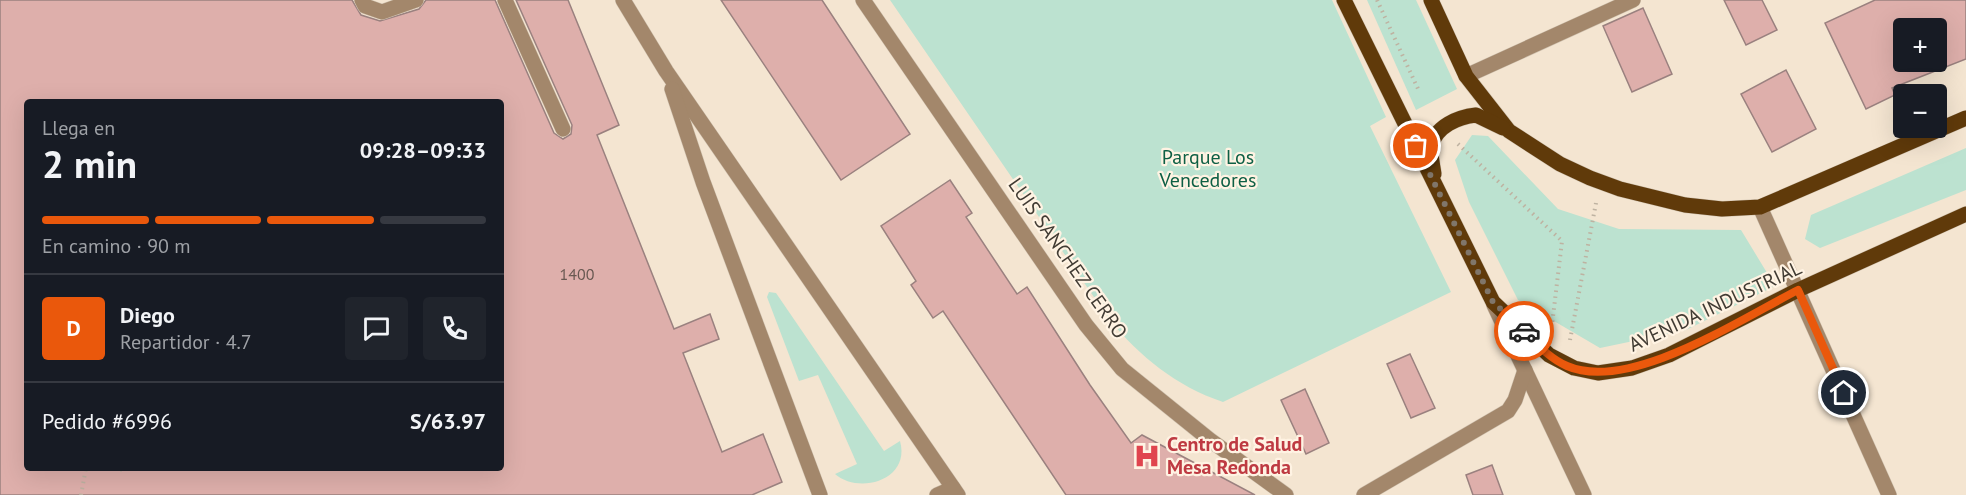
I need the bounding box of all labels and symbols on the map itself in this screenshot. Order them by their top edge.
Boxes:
pin [1390,120,1441,171]
park label: Parque Los Vencedores [1159,144,1256,193]
street label: LUIS SANCHEZ CERRO [1003,172,1133,344]
street label: AVENIDA INDUSTRIAL [1624,255,1806,357]
house number: 1400 [560,264,595,284]
courier [1494,301,1554,361]
pin [1818,367,1869,418]
place label: Centro de Salud Mesa Redonda [1167,431,1302,480]
hospital icon: Centro de Salud Mesa Redonda [1132,441,1162,471]

